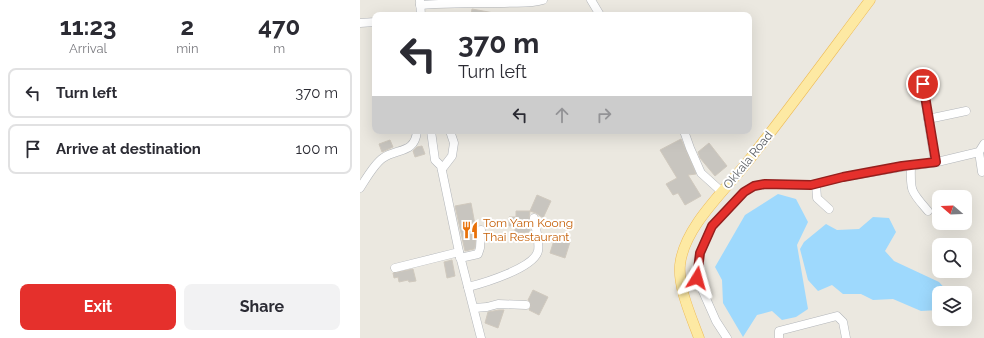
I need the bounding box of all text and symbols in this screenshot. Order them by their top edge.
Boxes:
text: 11:23 [60,12,116,41]
text: 2 [181,12,194,41]
text: 470 [258,12,300,41]
text: 370 m [458,27,539,60]
icon: left [392,28,444,80]
text: Arrival [69,41,107,56]
text: min [176,41,199,56]
text: m [273,41,285,56]
text: Turn left [458,61,527,82]
pin [906,67,940,101]
icon: arrive [912,73,934,95]
icon: left [22,82,44,104]
text: Turn left [56,84,117,102]
text: 370 m [295,84,338,102]
icon: left [509,104,531,126]
icon: ahead [551,104,573,126]
icon: right [593,104,615,126]
street label: Okkala Road [721,128,775,192]
icon: arrive [22,138,44,160]
text: Arrive at destination [56,140,201,158]
text: 100 m [296,140,338,158]
north arrow [932,190,972,230]
map controls [932,190,972,326]
place label: Tom Yam Koong Thai Restaurant [483,216,573,244]
restaurant icon: Tom Yam Koong Thai Restaurant [460,220,480,240]
button: search [932,238,972,278]
position arrow [676,257,718,299]
button: Exit [20,284,176,330]
button: Share [184,284,340,330]
button: layers [932,286,972,326]

